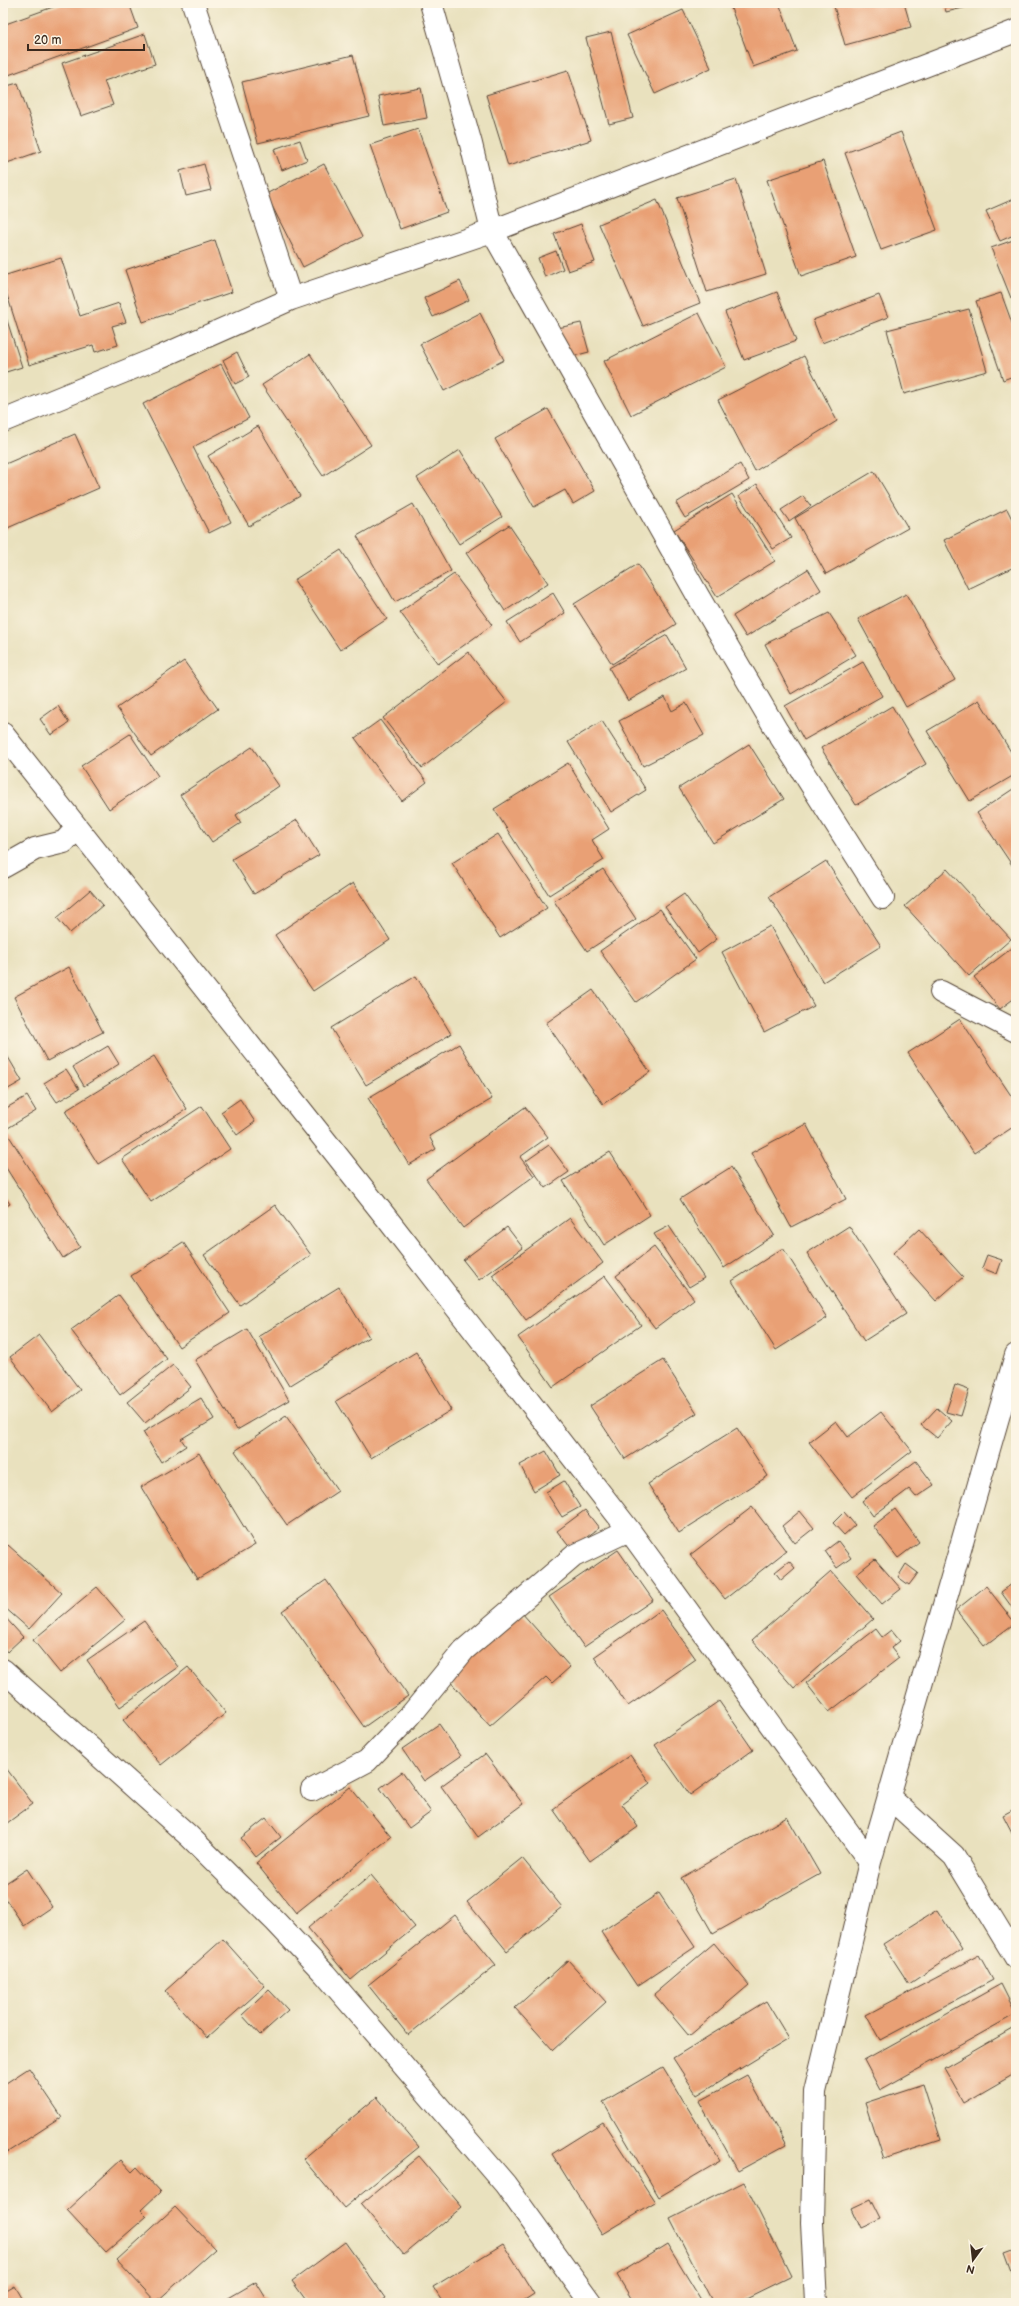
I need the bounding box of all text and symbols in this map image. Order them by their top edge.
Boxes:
scale bar [28,26,144,52]
text: 20 m [34,33,61,48]
north arrow [953,2240,993,2280]
text: N [965,2262,976,2277]

